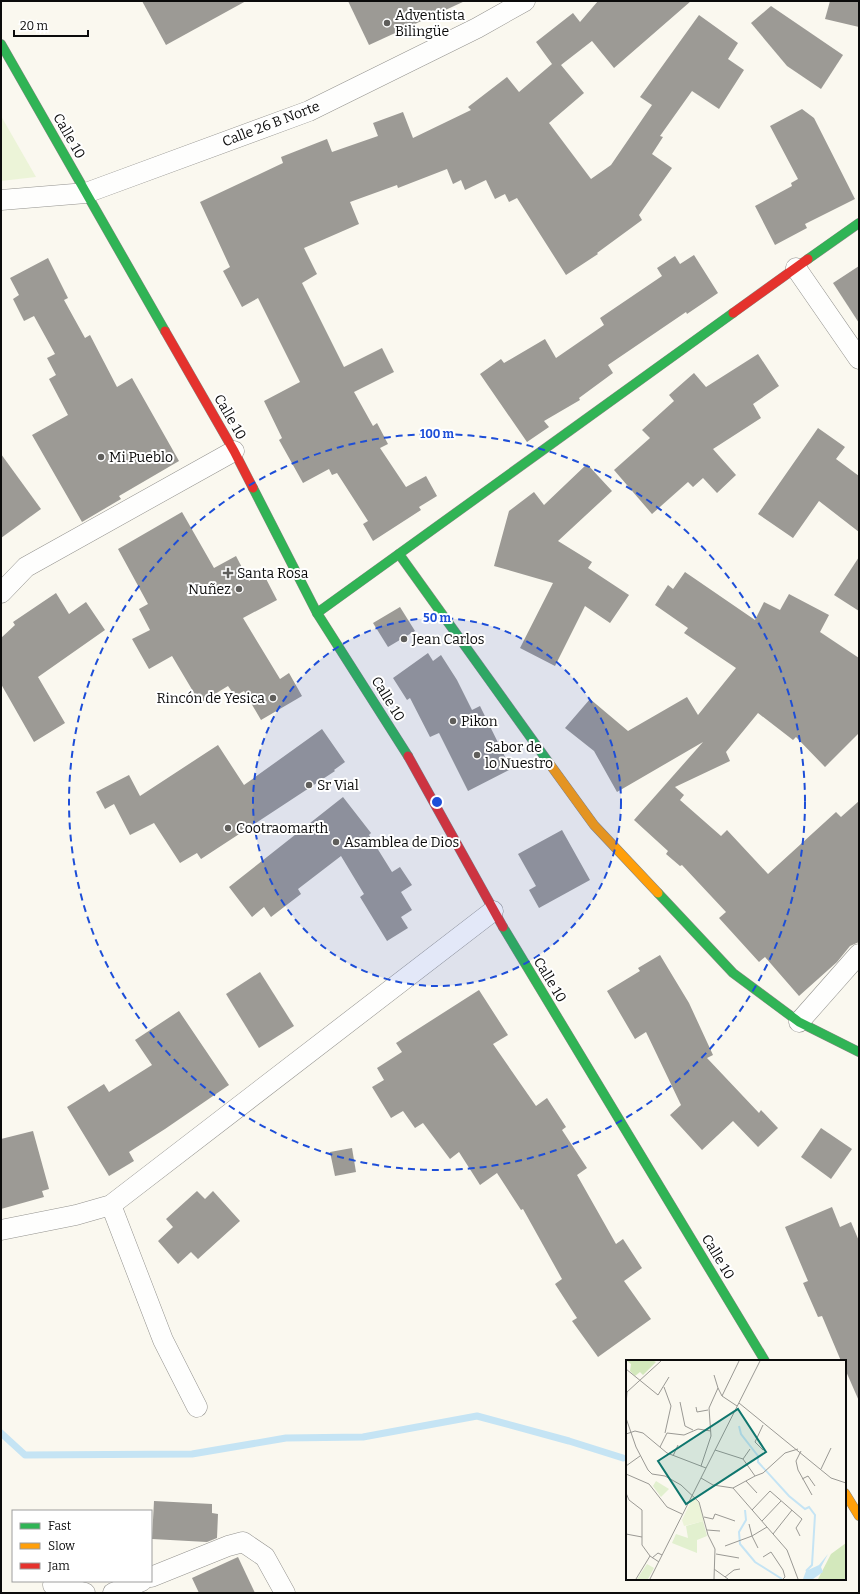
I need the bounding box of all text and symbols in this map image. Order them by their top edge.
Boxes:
place label: Adventista Bilingüe [395,7,465,40]
scale bar [14,12,88,38]
marker: Adventista Bilingüe [382,18,392,28]
text: 20 m [20,19,49,33]
street label: Calle 26 B Norte [220,98,322,150]
street label: Calle 10 [49,110,89,162]
street label: Calle 10 [210,391,250,443]
text: 100 m [420,427,455,441]
place label: Mi Pueblo [109,449,173,466]
marker: Mi Pueblo [96,452,106,462]
place label: Santa Rosa [237,565,309,582]
marker: Santa Rosa [222,567,234,579]
place label: Nuñez [188,581,231,598]
marker: Nuñez [234,584,244,594]
text: 50 m [423,611,451,625]
place label: Jean Carlos [411,631,485,648]
marker: Jean Carlos [399,634,409,644]
street label: Calle 10 [368,673,408,725]
place label: Rincón de Yesica [157,690,265,707]
marker: Rincón de Yesica [268,693,278,703]
place label: Pikon [461,713,498,730]
marker: Pikon [448,716,458,726]
place label: Sabor de lo Nuestro [485,739,553,772]
marker: Sabor de lo Nuestro [472,750,482,760]
place label: Sr Vial [317,777,359,794]
marker: Sr Vial [304,780,314,790]
centre of rings [430,795,444,809]
place label: Cootraomarth [236,820,328,837]
marker: Cootraomarth [223,823,233,833]
place label: Asamblea de Dios [344,834,459,851]
marker: Asamblea de Dios [331,837,341,847]
street label: Calle 10 [530,954,570,1006]
street label: Calle 10 [698,1231,738,1283]
inset map [626,1360,846,1580]
legend [12,1510,152,1582]
text: Fast [48,1519,72,1533]
text: Slow [48,1539,75,1553]
text: Jam [47,1559,70,1573]

